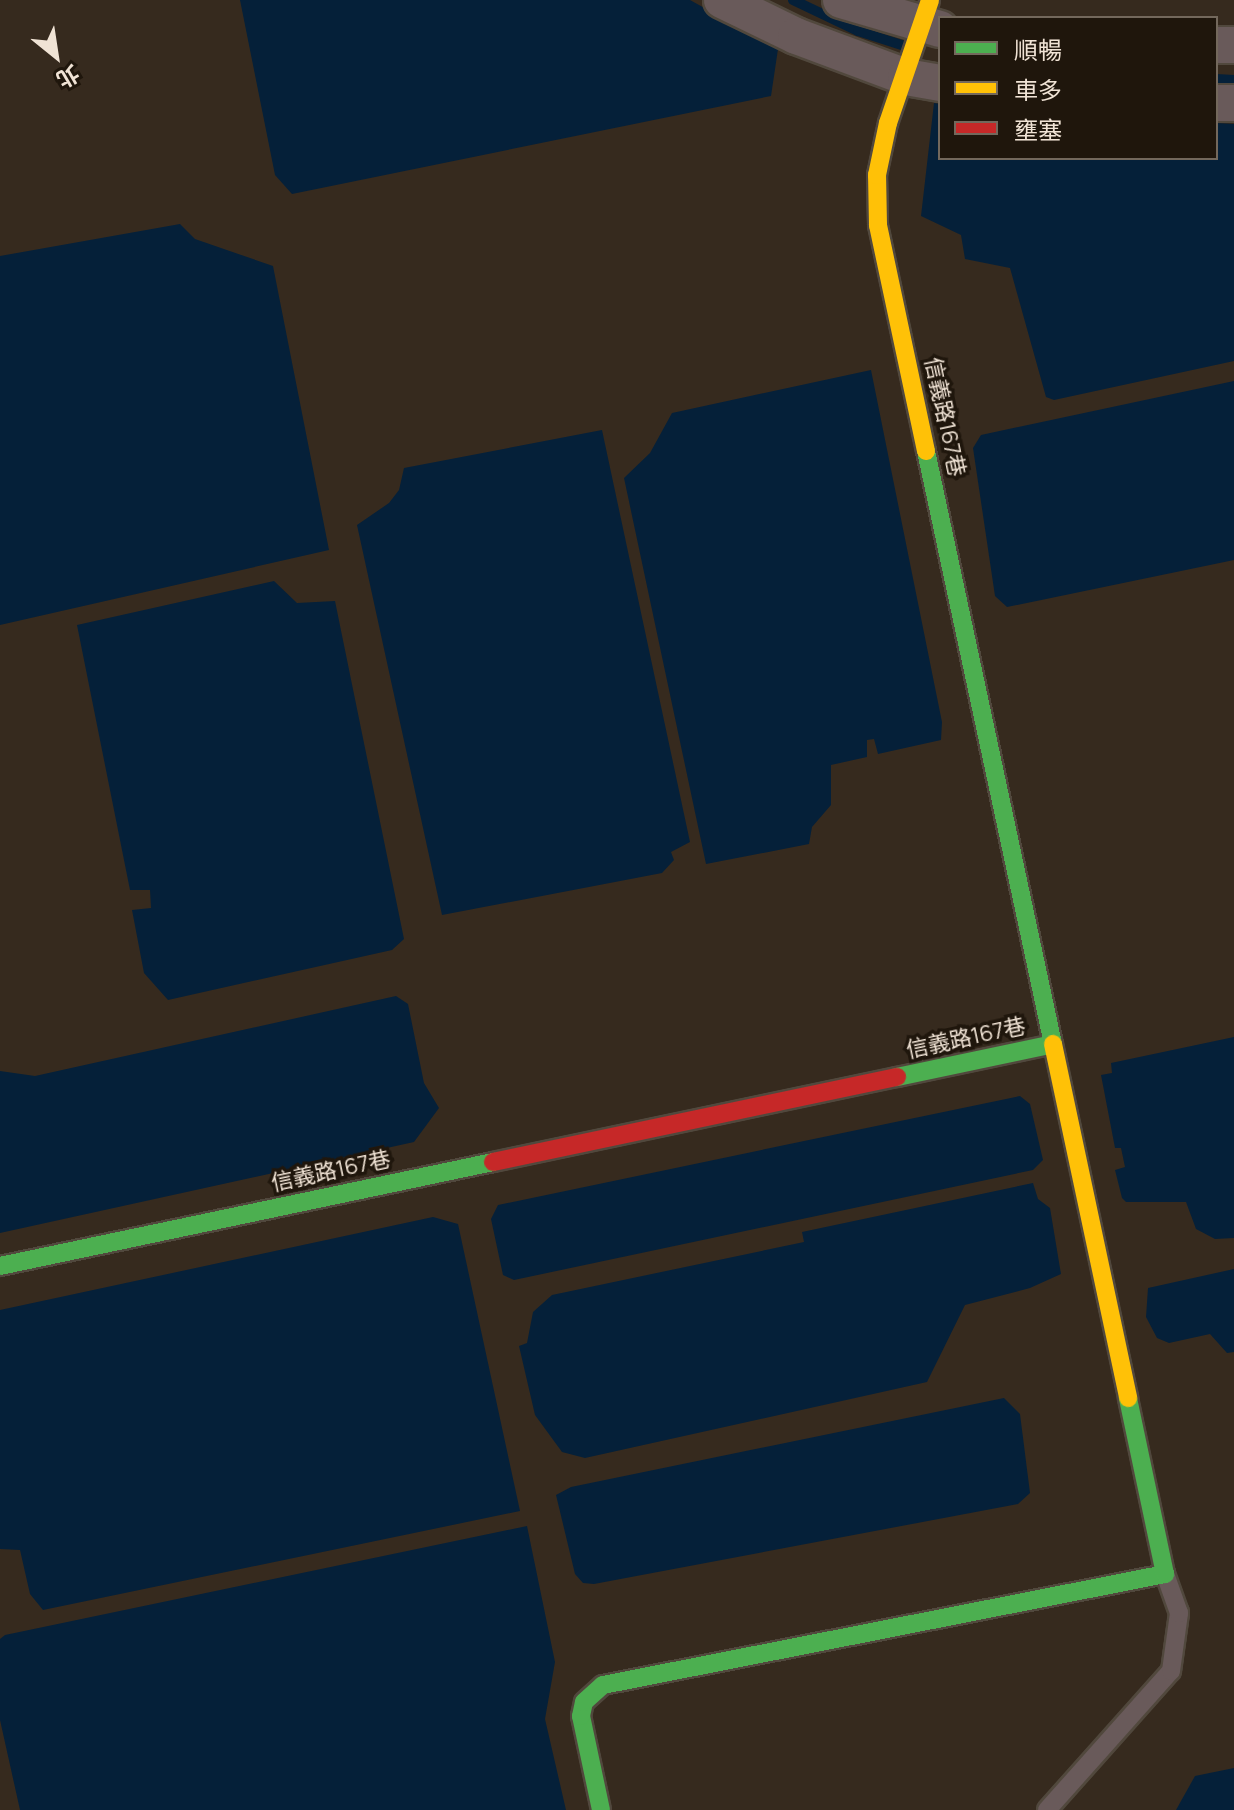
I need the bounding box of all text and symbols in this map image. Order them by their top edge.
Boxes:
north arrow [16,16,96,96]
legend [938,16,1218,160]
text: 順暢 [1014,33,1062,66]
text: 北 [51,58,85,95]
text: 車多 [1014,73,1062,106]
text: 壅塞 [1014,113,1062,146]
street label: 信義路167巷 [919,355,971,479]
street label: 信義路167巷 [904,1012,1028,1064]
street label: 信義路167巷 [269,1145,393,1197]

